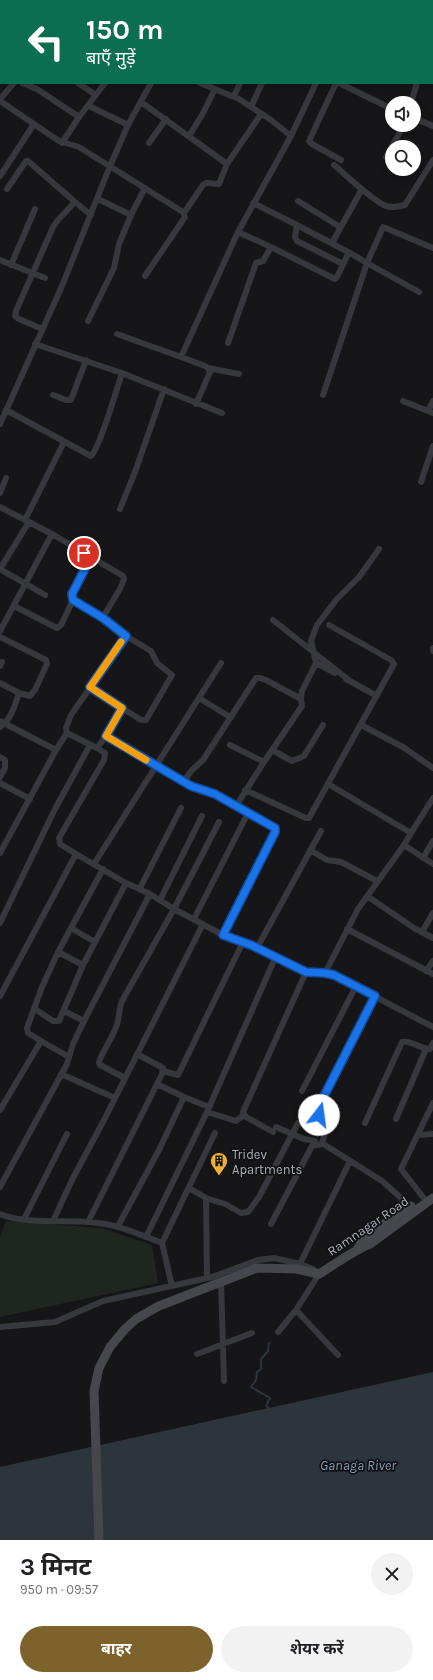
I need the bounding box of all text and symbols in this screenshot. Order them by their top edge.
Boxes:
text: 150 m [86,13,164,46]
icon: left [20,16,72,68]
text: बाएँ मुड़ें [86,47,136,69]
map controls [385,96,421,176]
button: sound [385,96,421,132]
button: search [385,140,421,176]
pin [67,536,101,570]
icon: arrive [73,542,95,564]
position arrow [298,1094,340,1136]
place label: Tridev Apartments [232,1147,302,1177]
building icon: Tridev Apartments [209,1151,229,1176]
street label: Ramnagar Road [325,1193,411,1259]
water label: Ganaga River [320,1457,397,1474]
text: 3 मिनट [20,1553,91,1581]
button: close [371,1553,413,1595]
text: 950 m · 09:57 [20,1582,98,1597]
button: बाहर [20,1626,213,1672]
button: शेयर करें [221,1626,413,1672]

